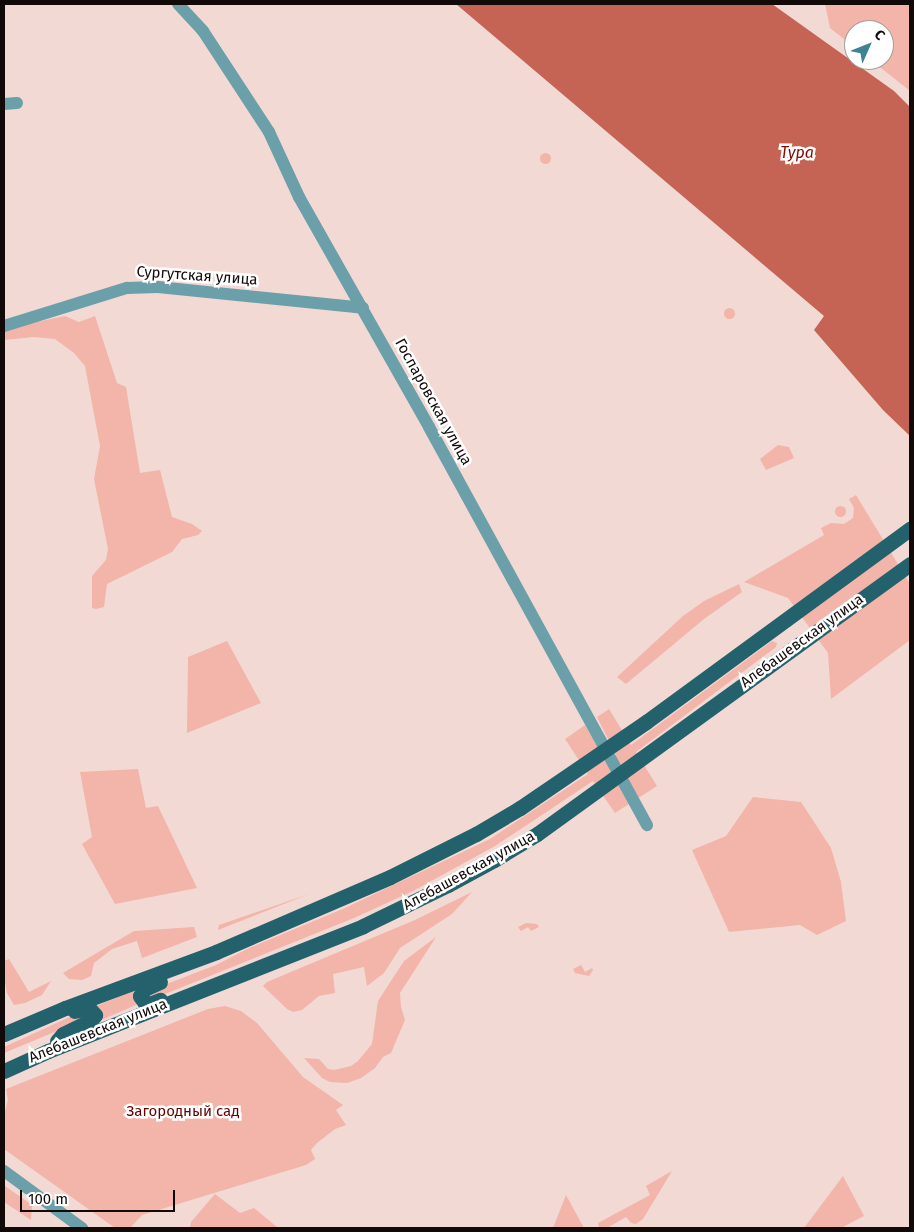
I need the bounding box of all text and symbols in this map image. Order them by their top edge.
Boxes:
north arrow [844,20,894,70]
text: С [871,26,888,44]
water label: Тура [780,143,814,163]
street label: Сургутская улица [136,263,258,289]
street label: Госпаровская улица [391,336,475,468]
street label: Алебашевская улица [737,590,867,692]
street label: Алебашевская улица [400,827,538,915]
street label: Алебашевская улица [26,995,170,1067]
park label: Загородный сад [126,1103,240,1121]
scale bar [22,1180,178,1212]
text: 100 m [28,1190,68,1208]

